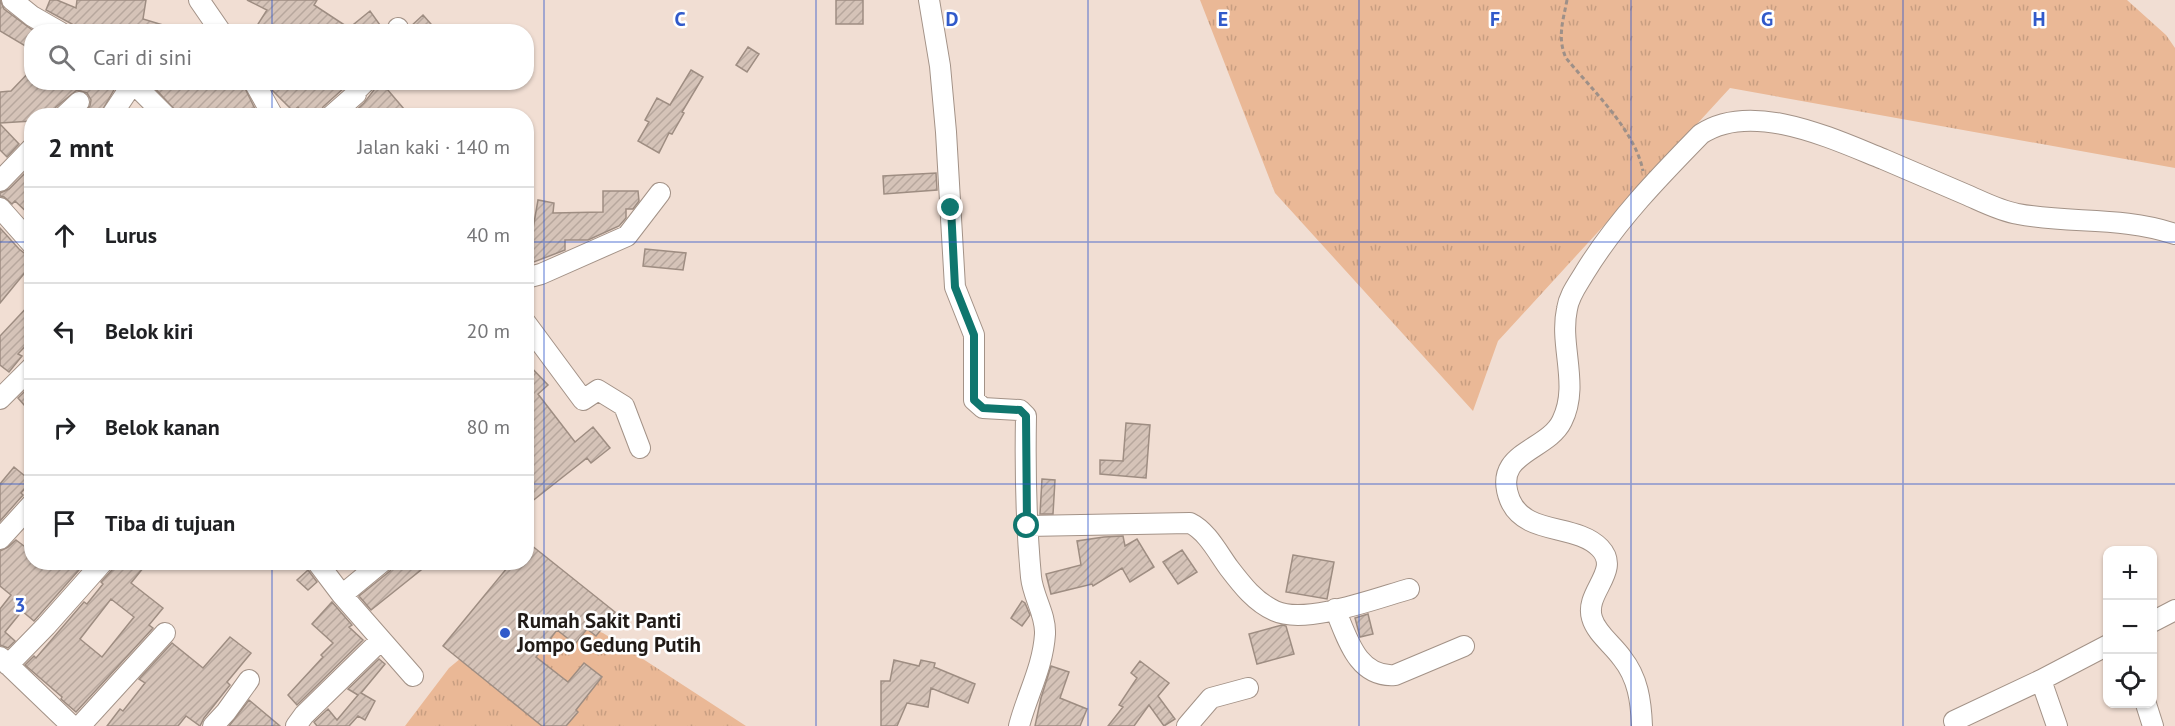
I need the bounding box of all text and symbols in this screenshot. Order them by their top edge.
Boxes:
text: C [674,6,686,32]
text: D [946,6,959,32]
text: E [1218,6,1228,32]
text: F [1490,6,1500,32]
text: G [1761,6,1773,32]
text: H [2032,6,2046,32]
search box [24,24,534,90]
icon: search [45,41,78,74]
text: Cari di sini [93,43,192,71]
text: 2 mnt [48,131,114,164]
text: Jalan kaki · 140 m [357,134,510,160]
route end [937,194,963,220]
icon: ahead [48,219,81,252]
text: Lurus [105,221,157,249]
text: 40 m [467,222,510,248]
icon: left [48,315,81,348]
text: Belok kiri [105,317,194,345]
text: 20 m [467,318,510,344]
icon: right [48,411,81,444]
text: Belok kanan [105,413,220,441]
text: 80 m [467,414,510,440]
icon: arrive [48,507,81,540]
text: Tiba di tujuan [105,509,235,537]
route start [1013,512,1039,538]
map controls [2103,546,2157,708]
button: + [2103,546,2157,600]
text: 3 [14,592,26,618]
button: − [2103,600,2157,654]
place label: Rumah Sakit Panti Jompo Gedung Putih [516,607,701,658]
marker: Rumah Sakit Panti Jompo Gedung Putih [498,626,512,640]
button: locate [2103,654,2157,708]

